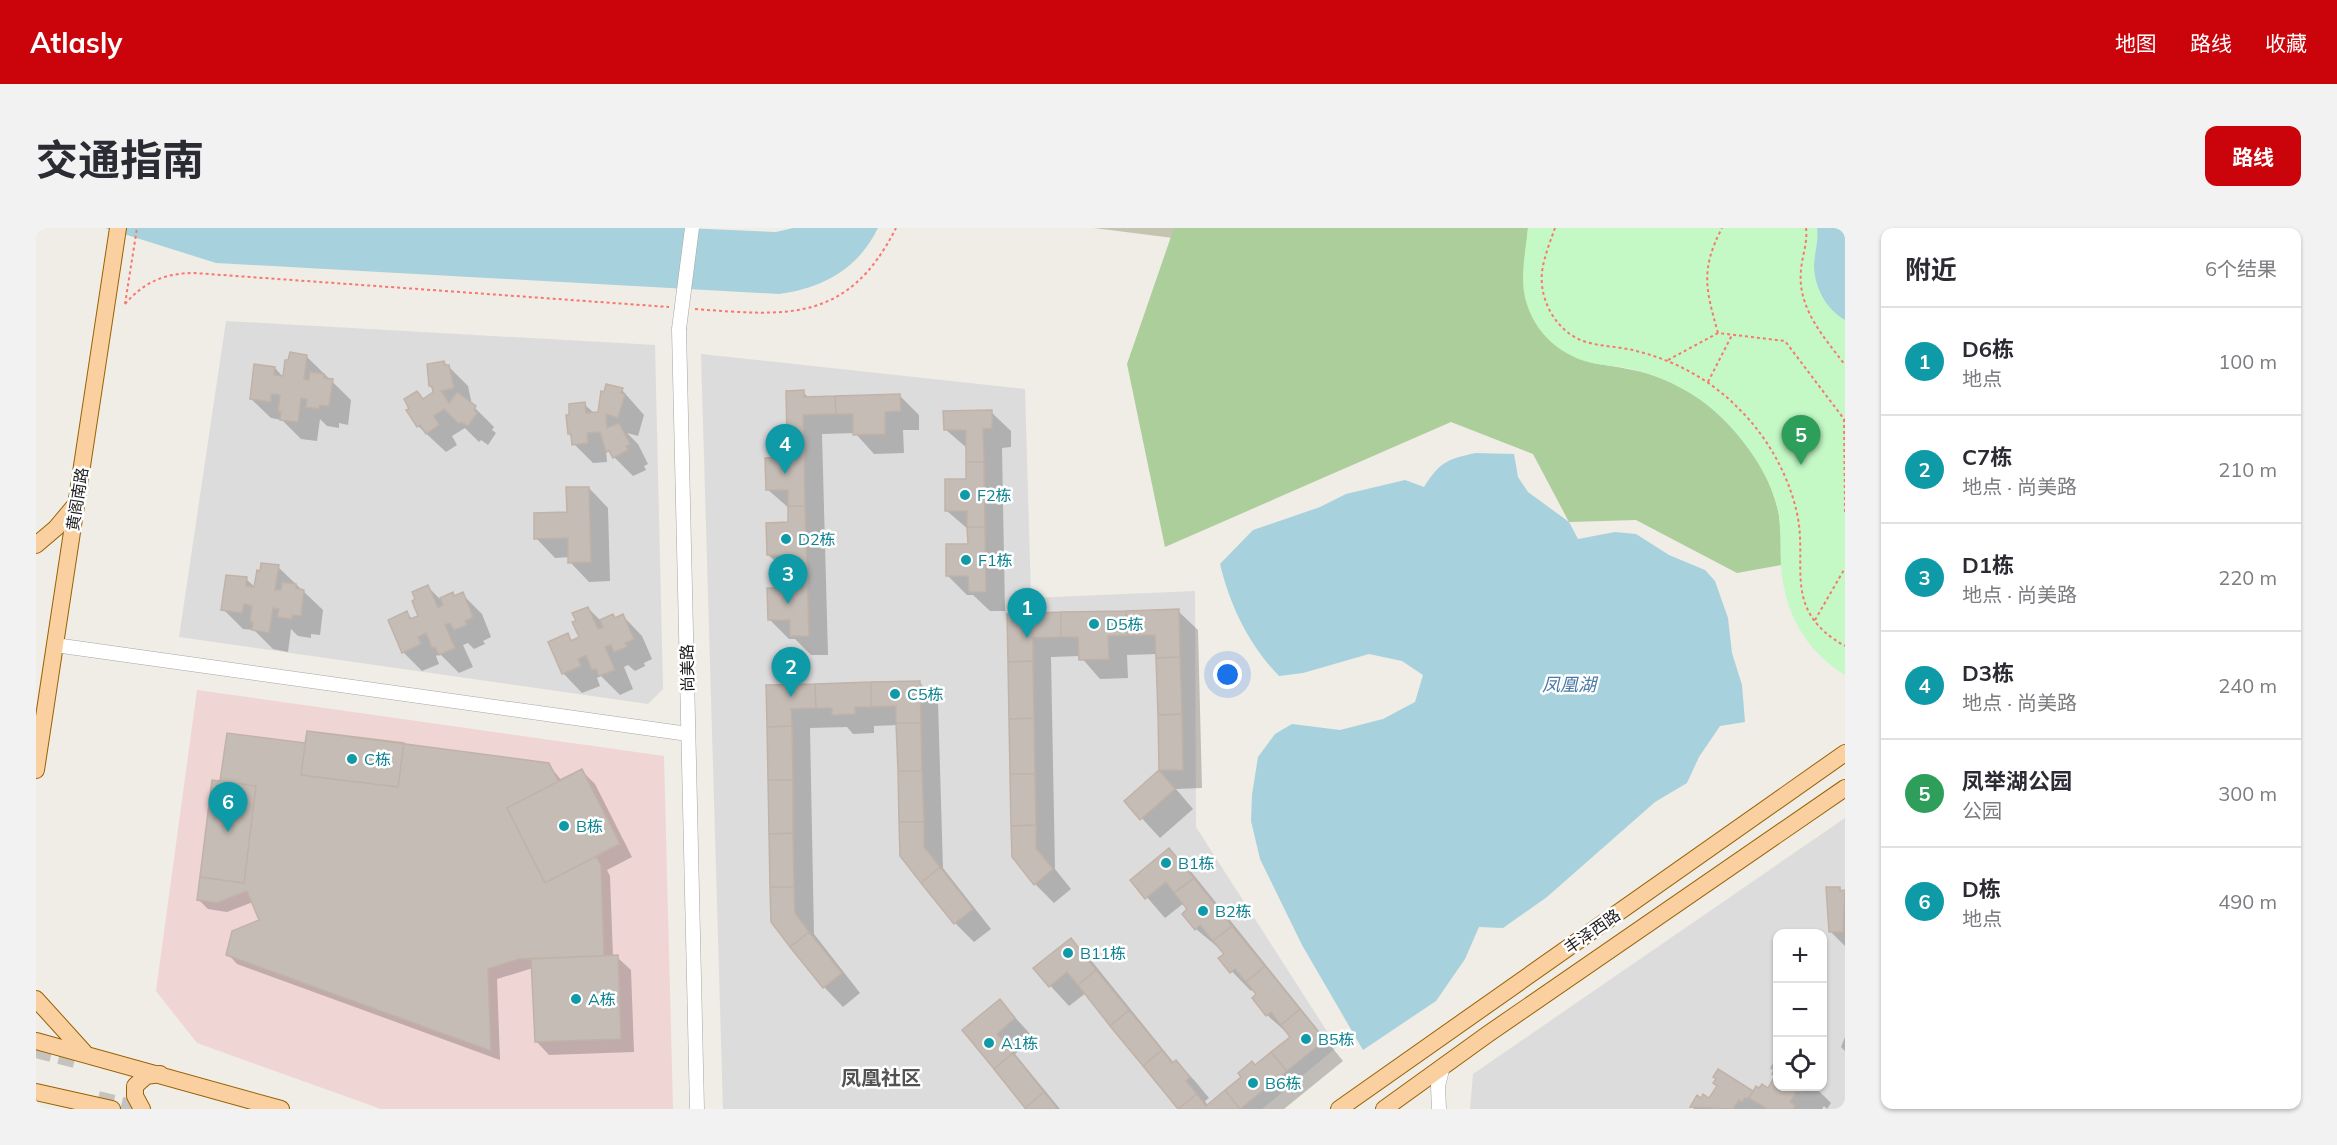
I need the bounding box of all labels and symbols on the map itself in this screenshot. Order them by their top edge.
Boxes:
pin: 5 [1782,416,1820,465]
pin: 4 [766,424,804,474]
street label: 黄阁南路 [62,466,92,532]
place label: F2栋 [977,485,1012,505]
marker: F2栋 [958,488,972,502]
place label: D2栋 [798,529,836,549]
marker: D2栋 [779,532,793,546]
place label: F1栋 [978,550,1013,570]
marker: F1栋 [959,553,973,567]
pin: 3 [768,554,807,604]
pin: 1 [1008,588,1046,638]
place label: D5栋 [1106,614,1144,634]
marker: D5栋 [1087,617,1101,631]
street label: 尚美路 [677,644,697,692]
pin: 2 [772,648,810,697]
your location [1213,660,1242,689]
water label: 凤凰湖 [1542,673,1599,696]
place label: C5栋 [907,684,944,704]
marker: C5栋 [888,687,902,701]
place label: C栋 [364,749,391,769]
marker: C栋 [345,752,359,766]
pin: 6 [208,782,248,832]
place label: B栋 [576,816,603,836]
marker: B栋 [557,819,571,833]
place label: B1栋 [1178,853,1214,873]
marker: B1栋 [1159,856,1173,870]
place label: B2栋 [1215,901,1251,921]
marker: B2栋 [1196,904,1210,918]
street label: 丰泽西路 [1560,904,1624,958]
place label: B11栋 [1080,943,1126,963]
marker: B11栋 [1061,946,1075,960]
place label: A栋 [588,989,616,1009]
marker: A栋 [569,992,583,1006]
place label: B5栋 [1318,1029,1354,1049]
marker: B5栋 [1299,1032,1313,1046]
place label: A1栋 [1001,1033,1038,1053]
marker: A1栋 [982,1036,996,1050]
district label: 凤凰社区 [841,1065,921,1090]
place label: B6栋 [1265,1073,1301,1093]
marker: B6栋 [1246,1076,1260,1090]

